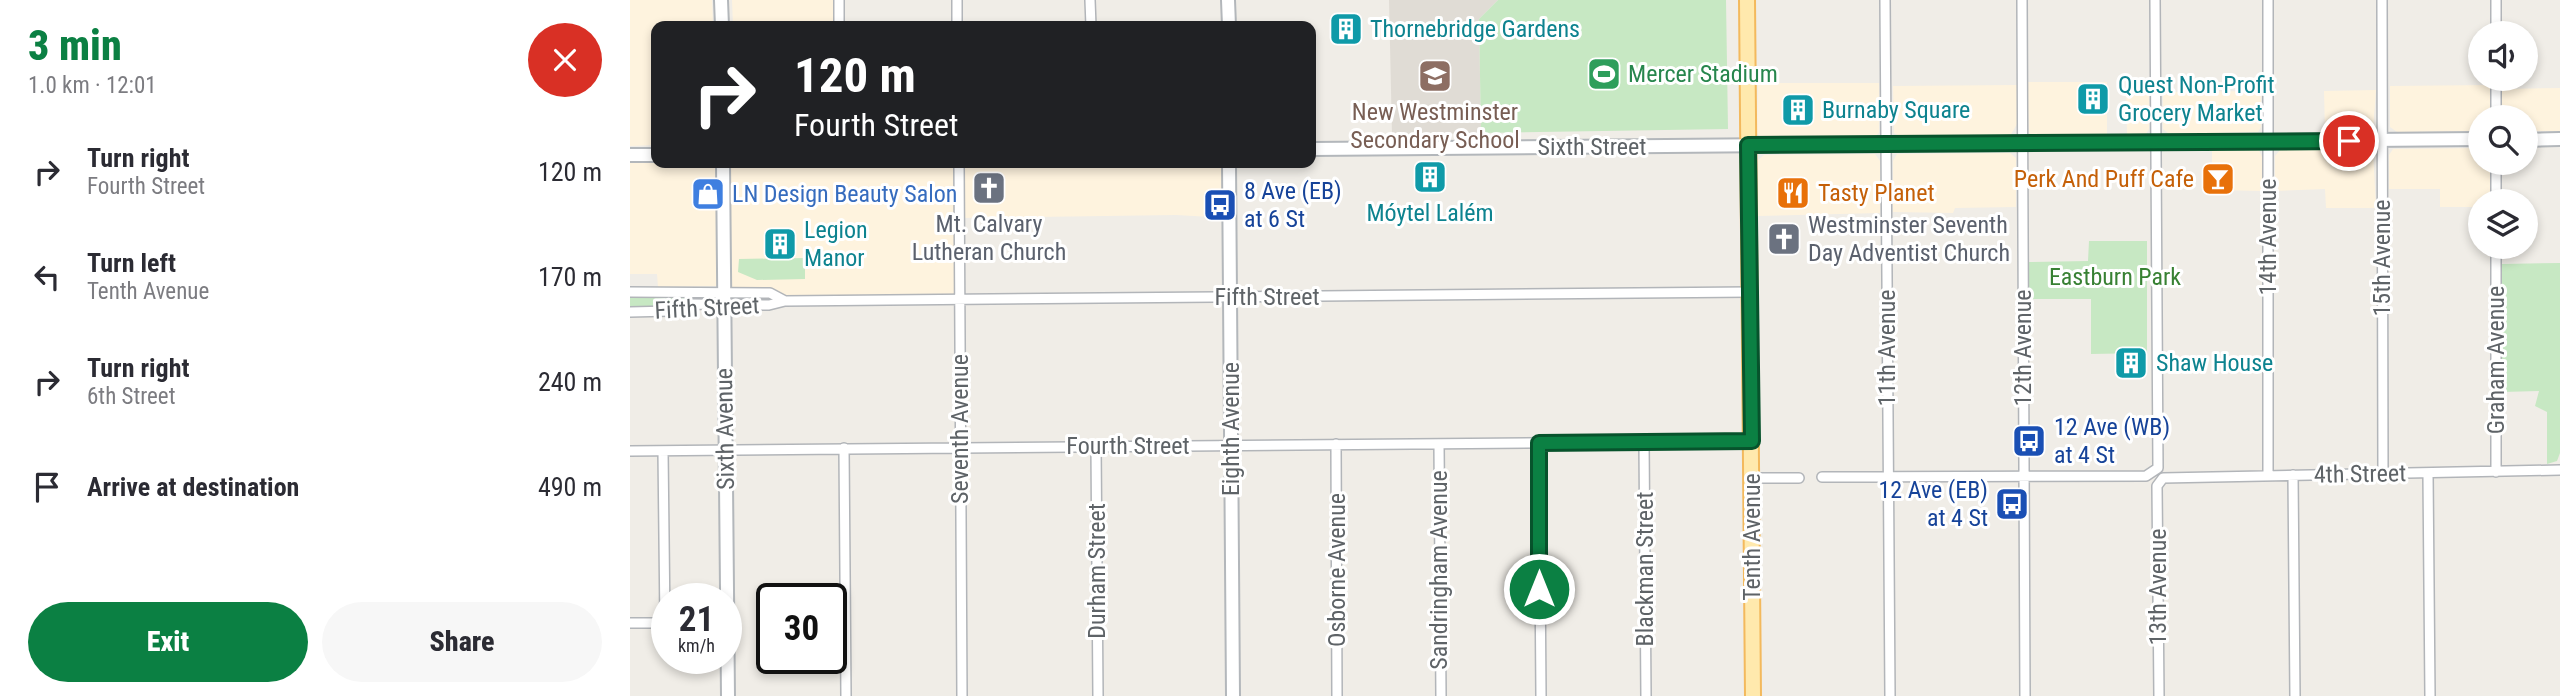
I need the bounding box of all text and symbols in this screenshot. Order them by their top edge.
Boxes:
building icon: Thornebridge Gardens [1327,10,1365,48]
place label: Thornebridge Gardens [1370,15,1580,43]
text: 3 min [28,21,122,70]
map controls [2468,21,2538,259]
button: sound [2468,21,2538,91]
button: close [528,23,602,97]
text: 120 m [794,47,916,104]
icon: right [679,49,770,140]
sports icon: Mercer Stadium [1585,55,1623,93]
school or university icon: New Westminster Secondary School [1416,57,1454,95]
place label: Mercer Stadium [1628,60,1778,88]
place label: Quest Non-Profit Grocery Market [2118,71,2275,127]
text: 1.0 km · 12:01 [28,72,157,99]
building icon: Quest Non-Profit Grocery Market [2074,80,2112,118]
building icon: Burnaby Square [1779,91,1817,129]
place label: Burnaby Square [1822,96,1970,124]
place label: New Westminster Secondary School [1350,98,1520,154]
button: search [2468,105,2538,175]
text: Fourth Street [794,106,958,144]
pin [2319,111,2379,171]
icon: arrive [2330,122,2368,160]
street label: Sixth Street [1538,133,1646,161]
text: Turn right [87,143,189,173]
icon: right [28,153,66,191]
text: 120 m [538,157,602,187]
building icon: Móytel Lalém [1411,158,1449,196]
bar icon: Perk And Puff Cafe [2199,160,2237,198]
place label: Perk And Puff Cafe [2014,165,2194,193]
church icon: Mt. Calvary Lutheran Church [970,169,1008,207]
text: Fourth Street [87,173,205,200]
restaurant icon: Tasty Planet [1774,174,1812,212]
shop icon: LN Design Beauty Salon [689,175,727,213]
place label: 8 Ave (EB) at 6 St [1244,177,1342,233]
place label: Tasty Planet [1818,179,1935,207]
street label: 14th Avenue [2254,179,2282,296]
place label: LN Design Beauty Salon [732,180,957,208]
bus stop icon: 8 Ave (EB) at 6 St [1201,186,1239,224]
button: layers [2468,189,2538,259]
place label: Móytel Lalém [1366,199,1494,227]
street label: 15th Avenue [2368,200,2396,317]
place label: Mt. Calvary Lutheran Church [912,210,1066,266]
place label: Westminster Seventh Day Adventist Church [1808,211,2010,267]
place label: Legion Manor [804,216,868,272]
church icon: Westminster Seventh Day Adventist Church [1765,220,1803,258]
building icon: Legion Manor [761,225,799,263]
text: Turn left [87,248,176,278]
icon: left [28,258,66,296]
text: 170 m [538,262,602,292]
park label: Eastburn Park [2049,263,2181,291]
text: Tenth Avenue [87,278,209,305]
street label: Fifth Street [1214,283,1320,311]
street label: Graham Avenue [2482,286,2510,434]
street label: 11th Avenue [1873,290,1901,407]
street label: 12th Avenue [2009,290,2037,407]
street label: Fifth Street [654,291,760,325]
building icon: Shaw House [2112,344,2150,382]
place label: Shaw House [2156,349,2273,377]
text: Turn right [87,353,189,383]
street label: Seventh Avenue [946,354,974,504]
street label: Eighth Avenue [1217,362,1245,496]
icon: right [28,363,66,401]
text: 240 m [538,367,602,397]
street label: Sixth Avenue [710,368,740,490]
text: 6th Street [87,383,175,410]
place label: 12 Ave (WB) at 4 St [2054,413,2170,469]
bus stop icon: 12 Ave (WB) at 4 St [2010,422,2048,460]
street label: Fourth Street [1066,432,1190,460]
street label: 4th Street [2314,459,2406,489]
icon: arrive [28,468,66,506]
street label: Sandringham Avenue [1425,470,1453,670]
text: Arrive at destination [87,472,299,502]
text: 490 m [538,472,602,502]
street label: Tenth Avenue [1738,473,1766,601]
place label: 12 Ave (EB) at 4 St [1878,476,1988,532]
bus stop icon: 12 Ave (EB) at 4 St [1993,485,2031,523]
street label: Blackman Street [1631,492,1659,646]
street label: Osborne Avenue [1323,493,1351,647]
street label: Durham Street [1083,503,1111,639]
street label: 13th Avenue [2144,529,2172,646]
position arrow [1502,552,1576,626]
speed limit sign: 30 [756,583,847,674]
text: 21 [679,599,714,640]
button: Exit [28,602,308,682]
button: Share [322,602,602,682]
text: km/h [678,635,715,656]

